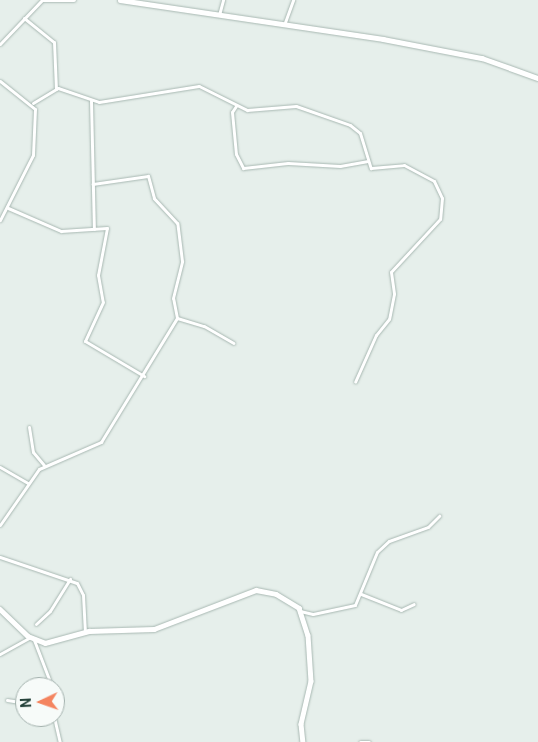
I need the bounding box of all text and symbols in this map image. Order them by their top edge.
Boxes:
north arrow [15,677,65,727]
text: N [18,697,34,708]

